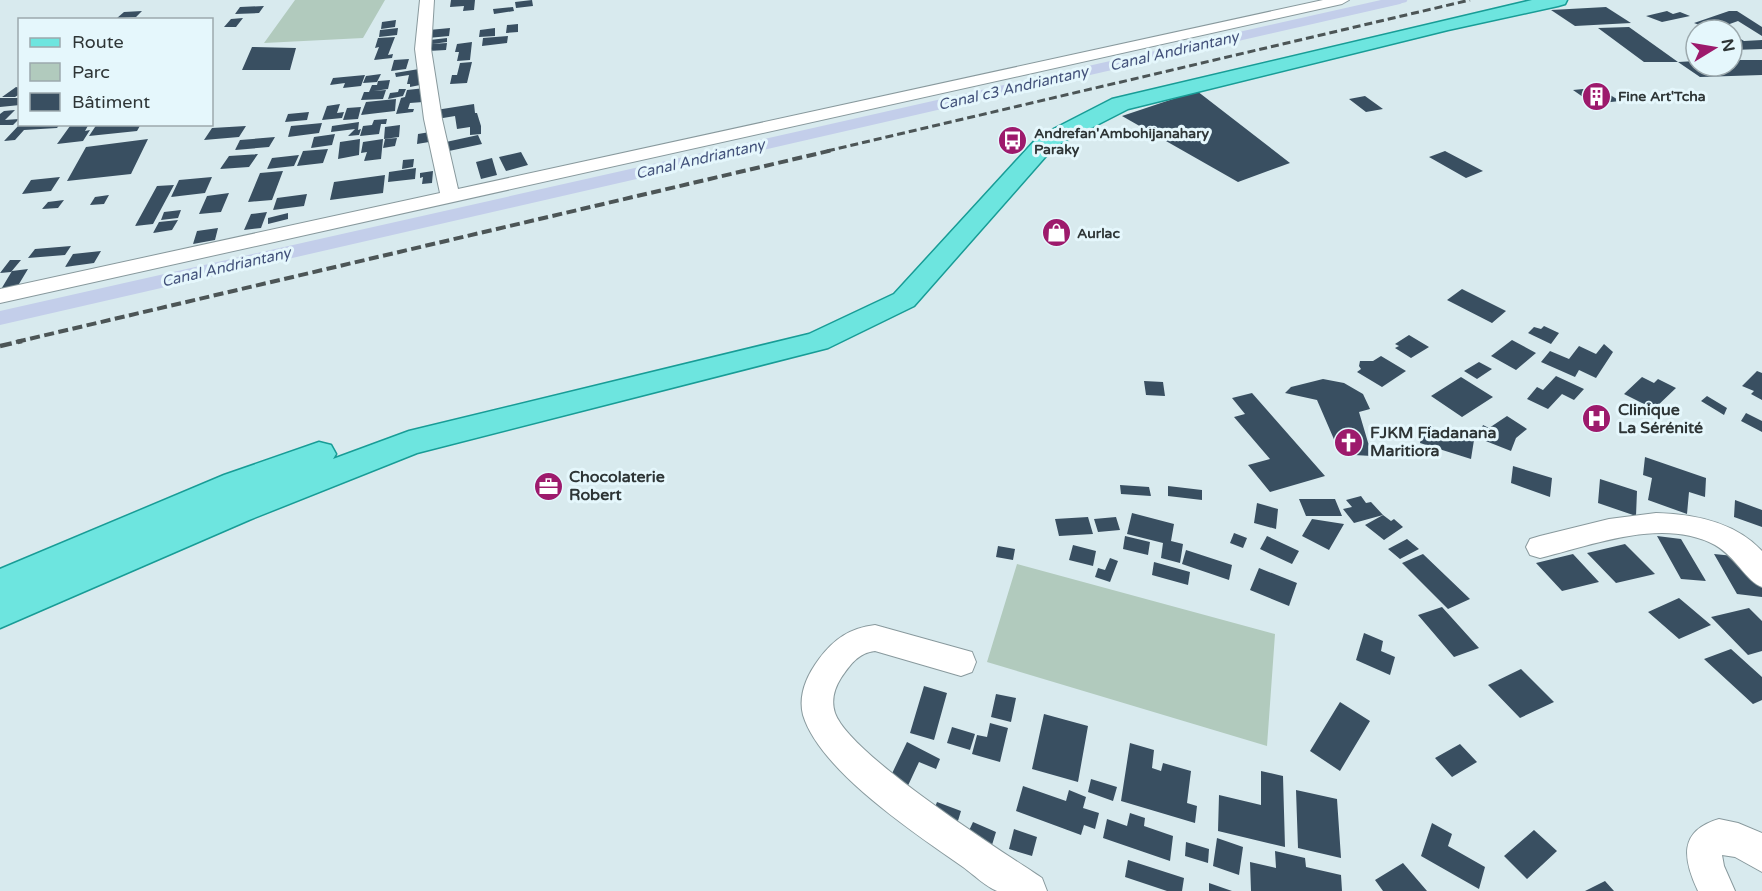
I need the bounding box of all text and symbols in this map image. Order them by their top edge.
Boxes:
legend [18,18,213,126]
north arrow [1684,18,1744,78]
water label: Canal Andriantany [1108,27,1242,75]
text: Route [72,31,124,53]
text: N [1717,37,1739,54]
text: Parc [72,61,110,83]
water label: Canal c3 Andriantany [936,62,1092,114]
building icon: Fine Art'Tcha [1581,80,1613,112]
place label: Fine Art'Tcha [1618,88,1706,105]
text: Bâtiment [72,91,150,113]
bus stop icon: Andrefan'Ambohijanahary Paraky [997,125,1029,157]
place label: Andrefan'Ambohijanahary Paraky [1034,125,1210,158]
water label: Canal Andriantany [634,135,768,183]
shop icon: Aurlac [1040,217,1072,249]
place label: Aurlac [1077,225,1120,242]
water label: Canal Andriantany [160,243,294,291]
place label: Clinique La Sérénité [1618,400,1703,438]
hospital icon: Clinique La Sérénité [1581,403,1613,435]
place label: FJKM Fiadanana Maritiora [1370,423,1497,461]
church icon: FJKM Fiadanana Maritiora [1333,426,1365,458]
place label: Chocolaterie Robert [569,467,665,505]
office icon: Chocolaterie Robert [532,470,564,502]

